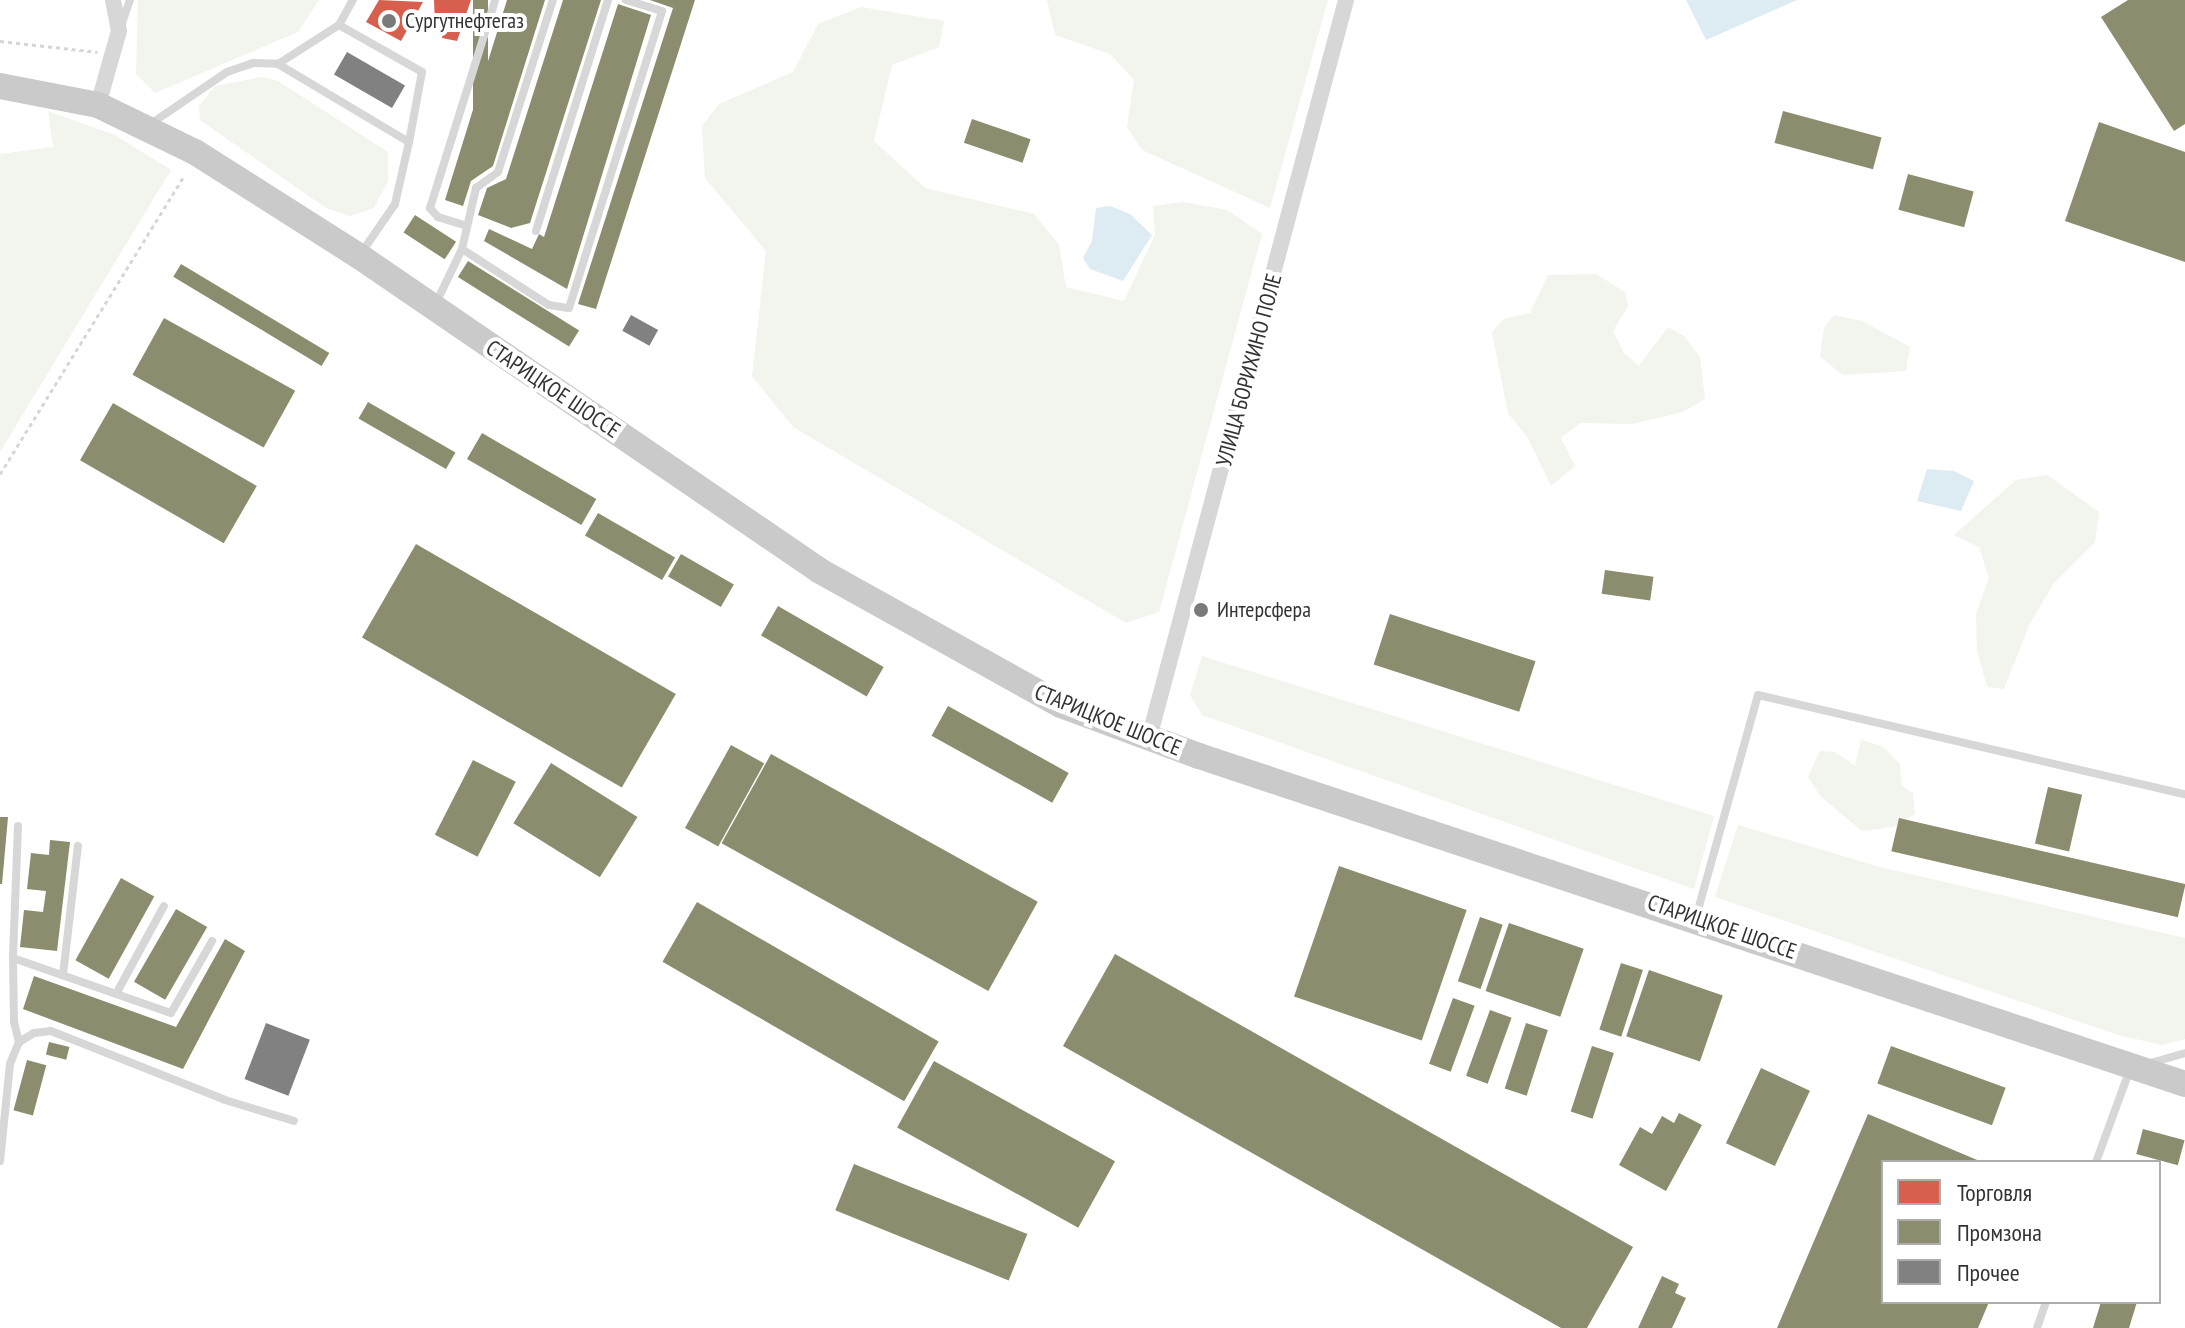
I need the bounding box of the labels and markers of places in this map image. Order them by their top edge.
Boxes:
place label: Сургутнефтегаз [405,8,524,34]
marker: Сургутнефтегаз [380,12,398,30]
place label: Интерсфера [1217,597,1311,623]
marker: Интерсфера [1192,601,1210,619]

